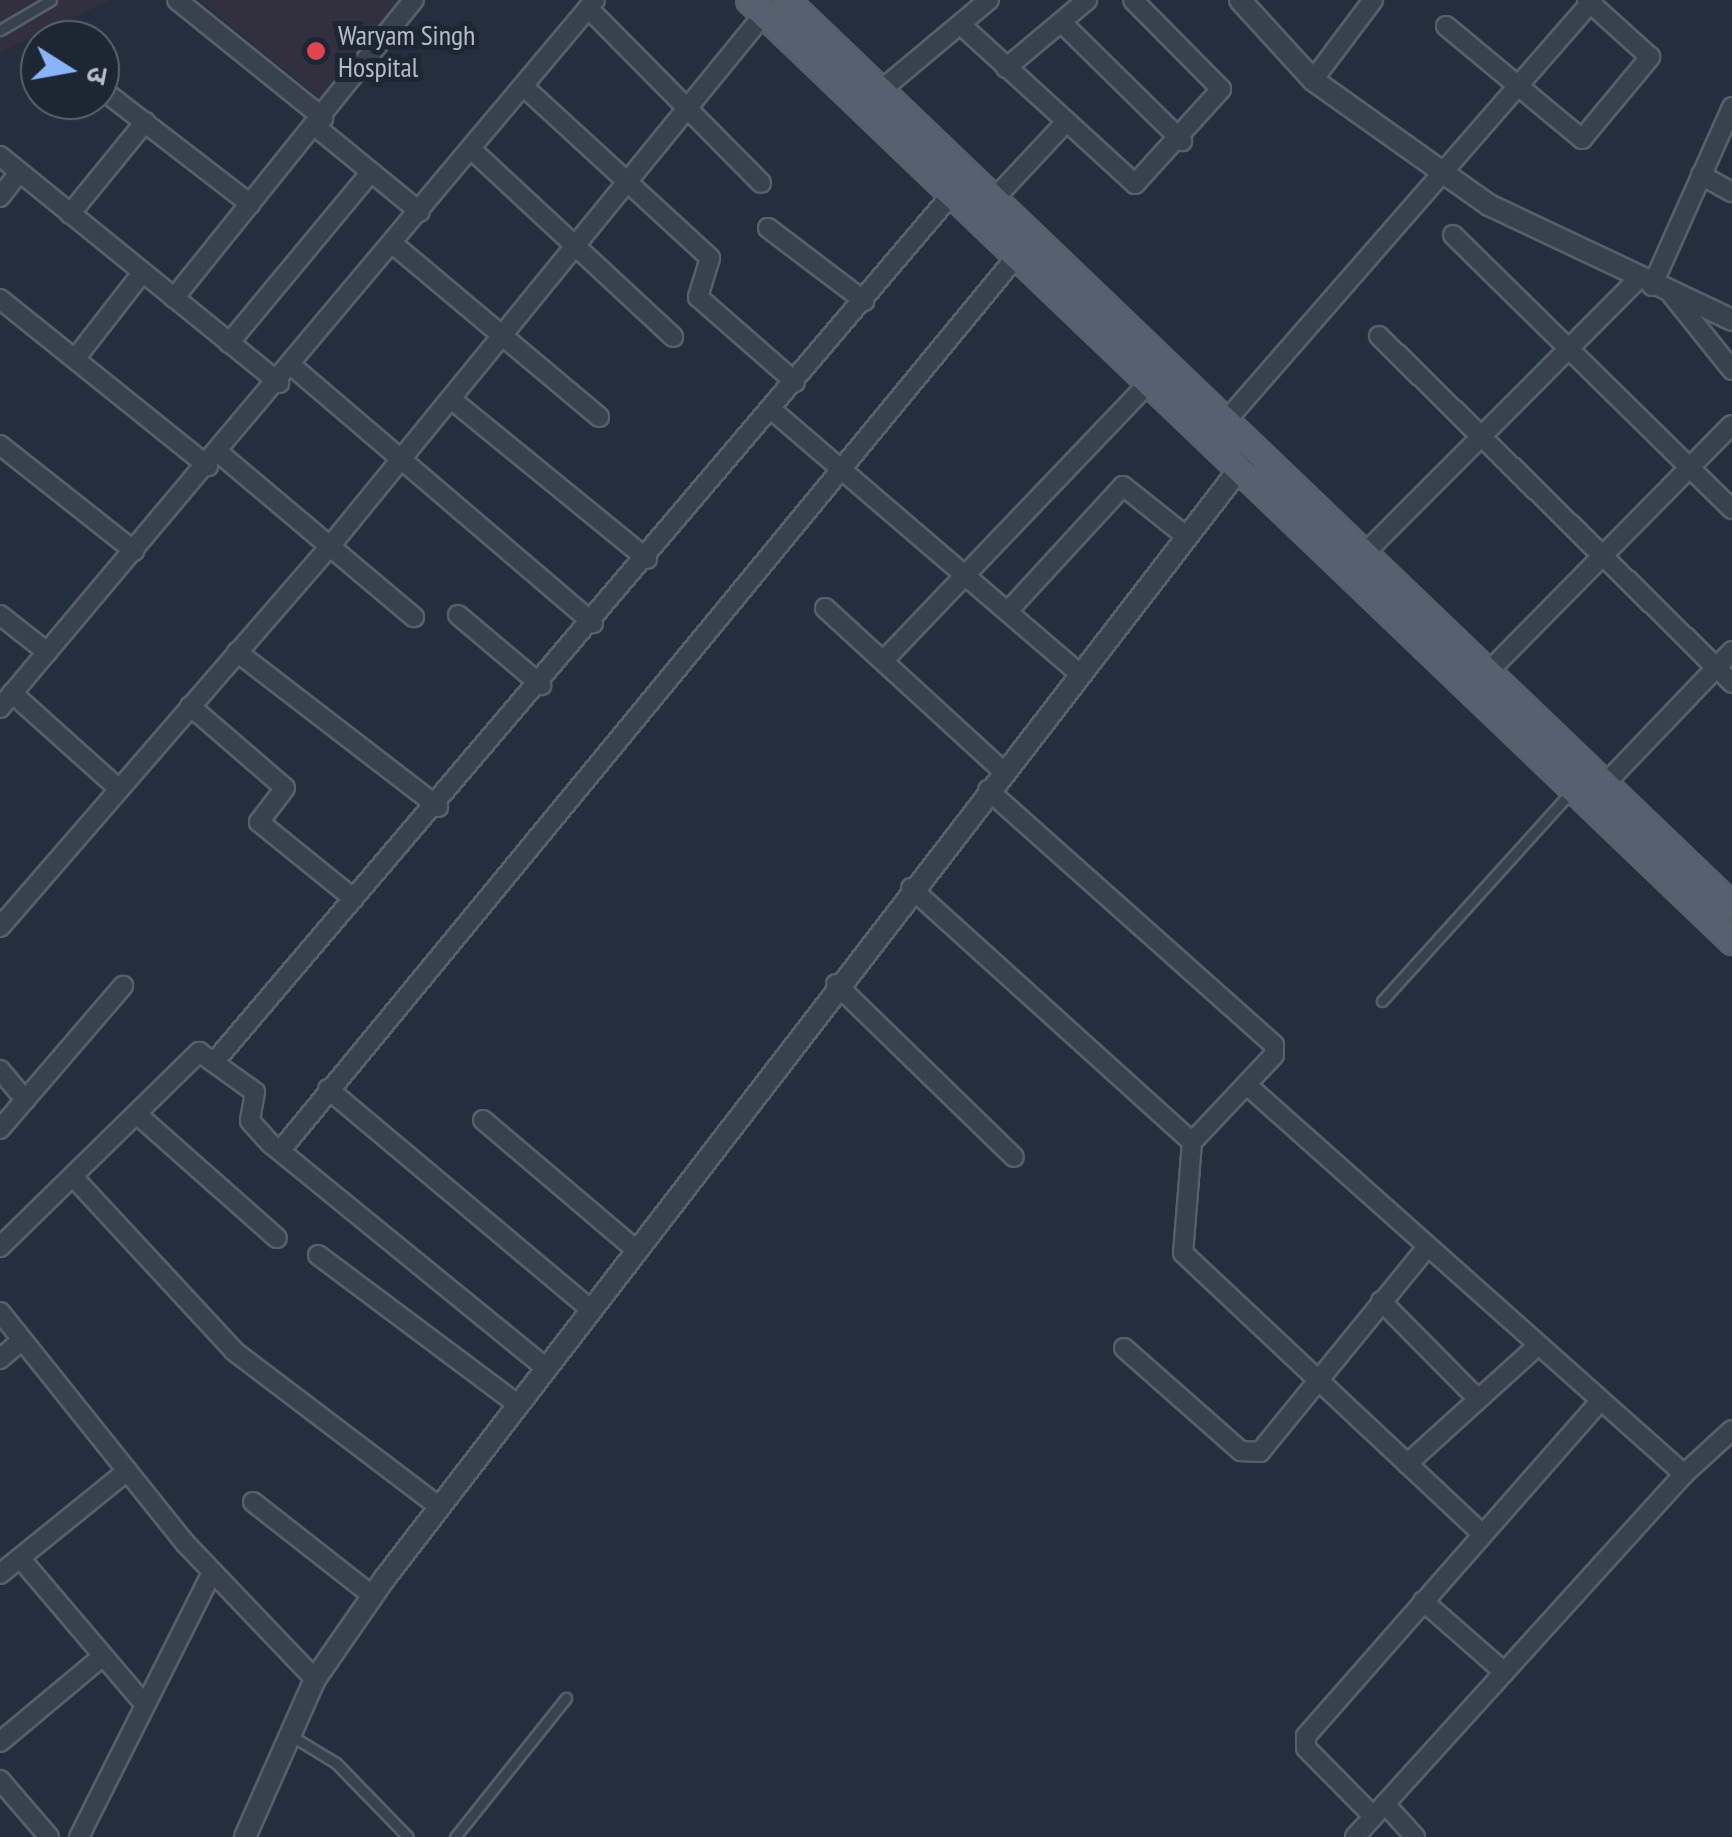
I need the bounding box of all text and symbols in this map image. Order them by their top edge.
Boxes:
place label: Waryam Singh Hospital [338,18,475,84]
north arrow [20,20,120,120]
marker: Waryam Singh Hospital [303,38,329,64]
text: उ [78,64,118,87]

